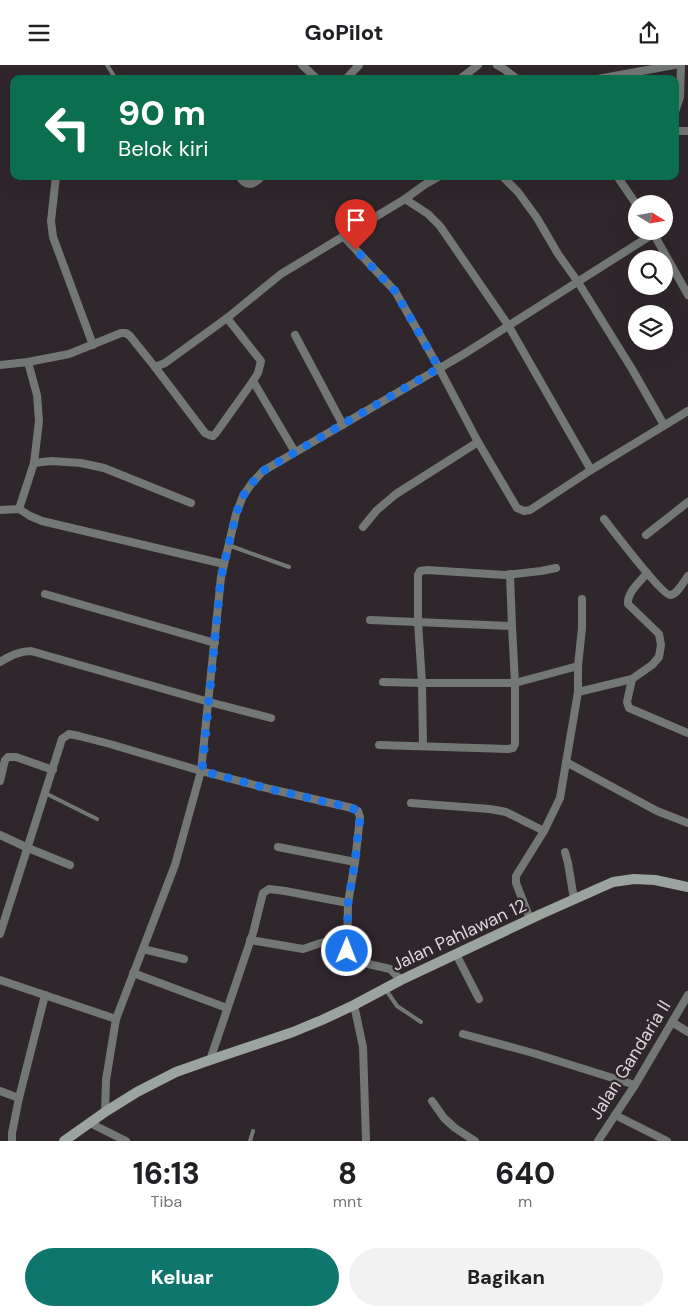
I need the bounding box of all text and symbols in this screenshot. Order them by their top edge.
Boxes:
text: GoPilot [305,18,383,47]
icon: menu [25,19,53,47]
icon: share [635,19,663,47]
text: 90 m [118,90,206,136]
icon: left [35,95,100,160]
text: Belok kiri [118,134,208,163]
north arrow [628,195,672,240]
map controls [628,195,673,350]
pin [335,199,377,250]
icon: arrive [342,206,370,234]
button: search [628,250,673,295]
button: layers [628,305,673,350]
street label: Jalan Pahlawan 12 [388,893,530,977]
position arrow [320,924,372,976]
street label: Jalan Gandaria II [584,996,676,1124]
text: 16:13 [133,1154,200,1193]
text: 8 [338,1154,357,1193]
text: 640 [495,1154,555,1193]
text: Tiba [151,1191,182,1212]
text: mnt [333,1191,362,1212]
text: m [518,1191,532,1212]
button: Keluar [25,1248,339,1306]
button: Bagikan [349,1248,663,1306]

